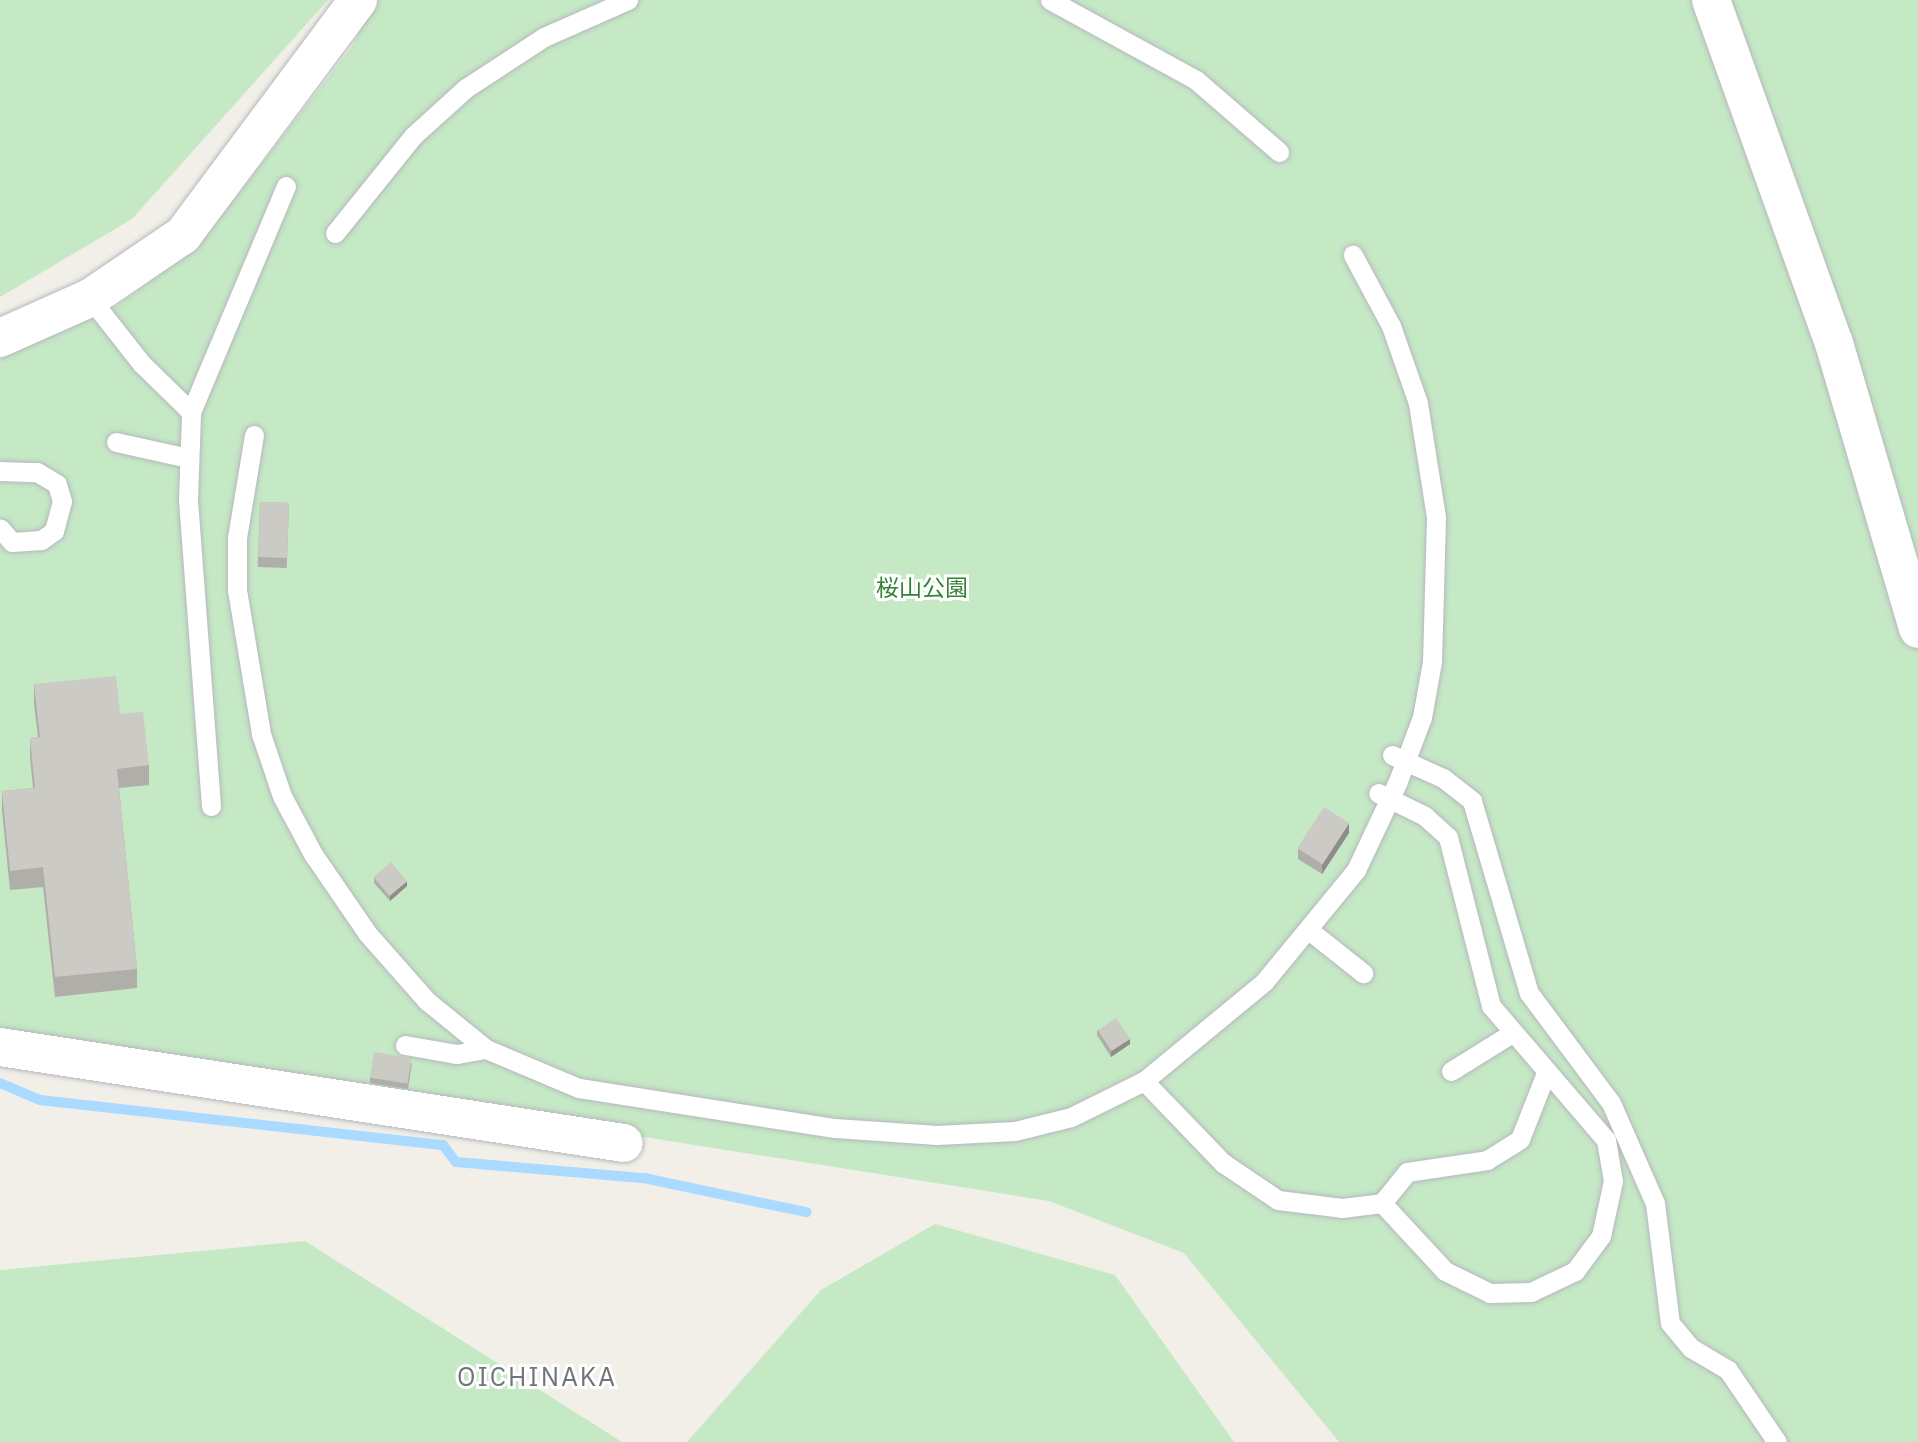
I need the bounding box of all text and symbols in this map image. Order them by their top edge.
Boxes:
park label: 桜山公園 [876,573,968,601]
district label: OICHINAKA [458,1361,616,1393]

